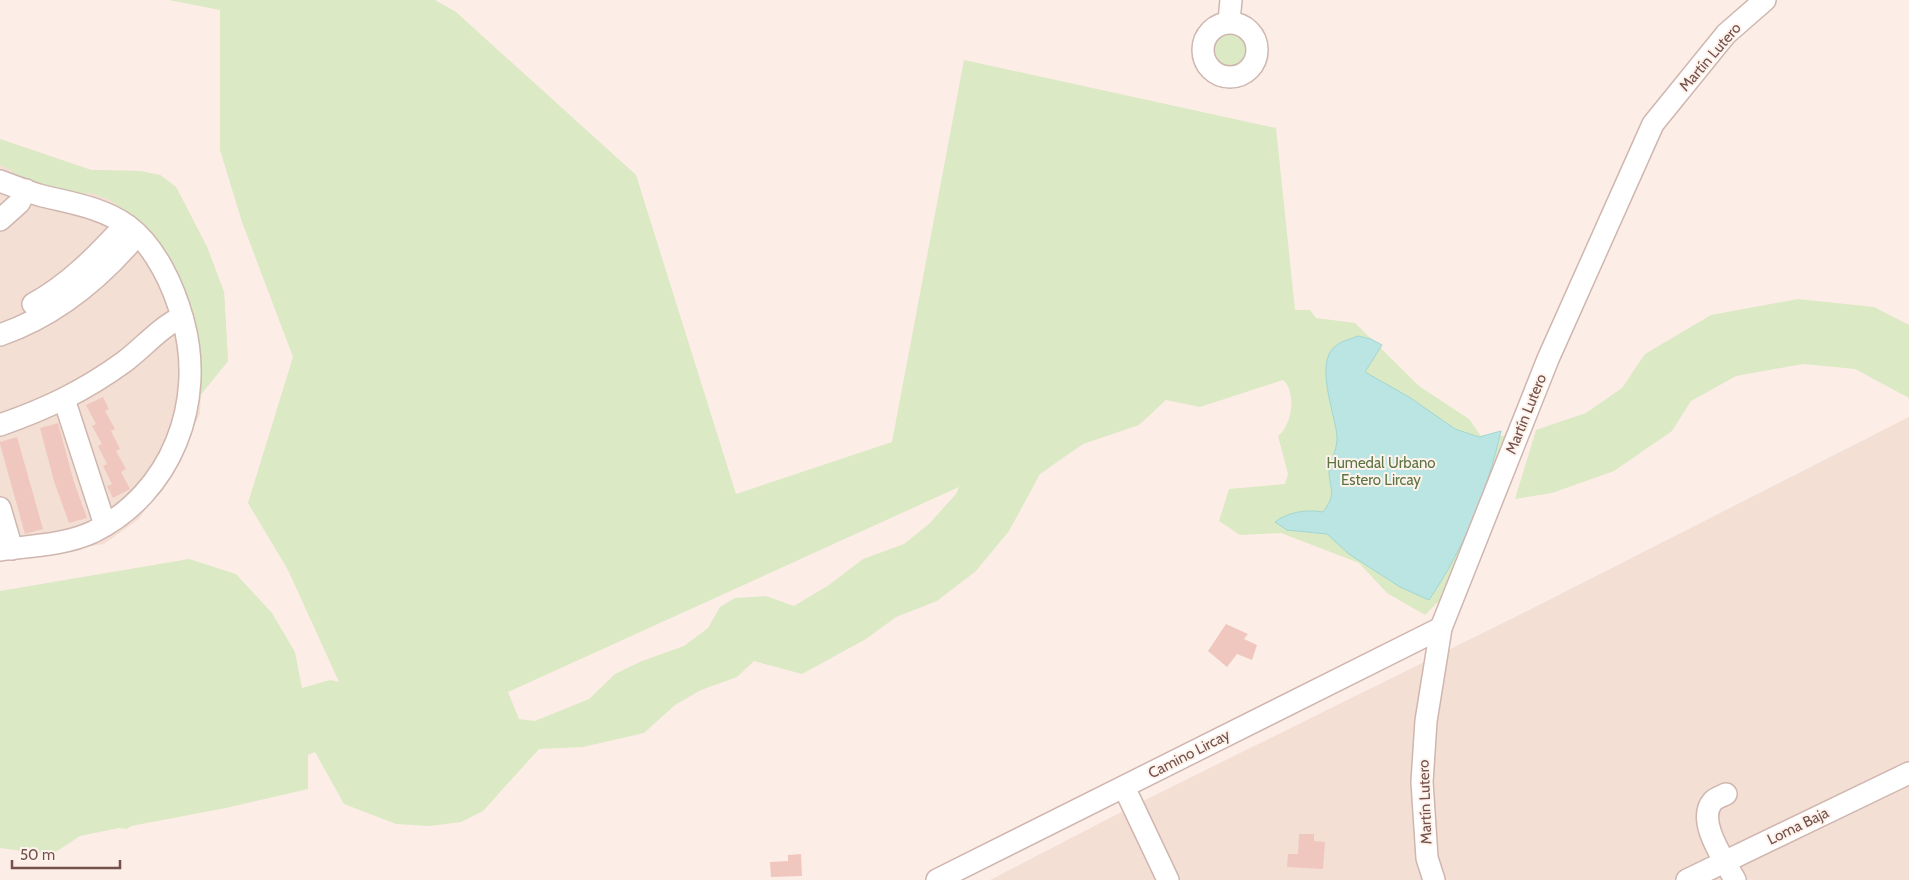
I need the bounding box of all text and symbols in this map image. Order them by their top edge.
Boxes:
street label: Martín Lutero [1675,19,1745,95]
street label: Martín Lutero [1502,371,1550,457]
park label: Humedal Urbano Estero Lircay [1326,454,1436,489]
street label: Camino Lircay [1145,726,1233,782]
street label: Martín Lutero [1415,759,1435,845]
street label: Loma Baja [1764,803,1832,849]
scale bar [12,838,120,870]
text: 50 m [20,846,55,864]

